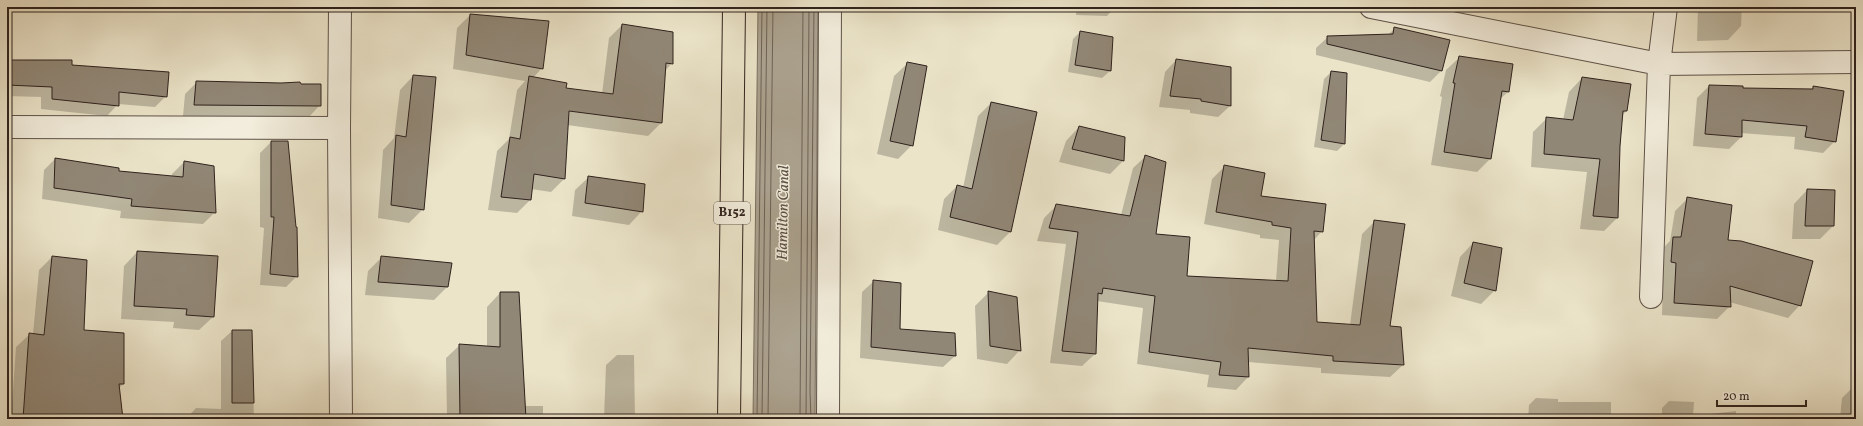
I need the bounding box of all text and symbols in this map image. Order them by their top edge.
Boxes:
water label: Hamilton Canal [773,165,795,261]
road number: B152 [714,202,750,224]
scale bar [1717,382,1806,408]
text: 20 m [1723,389,1750,405]

